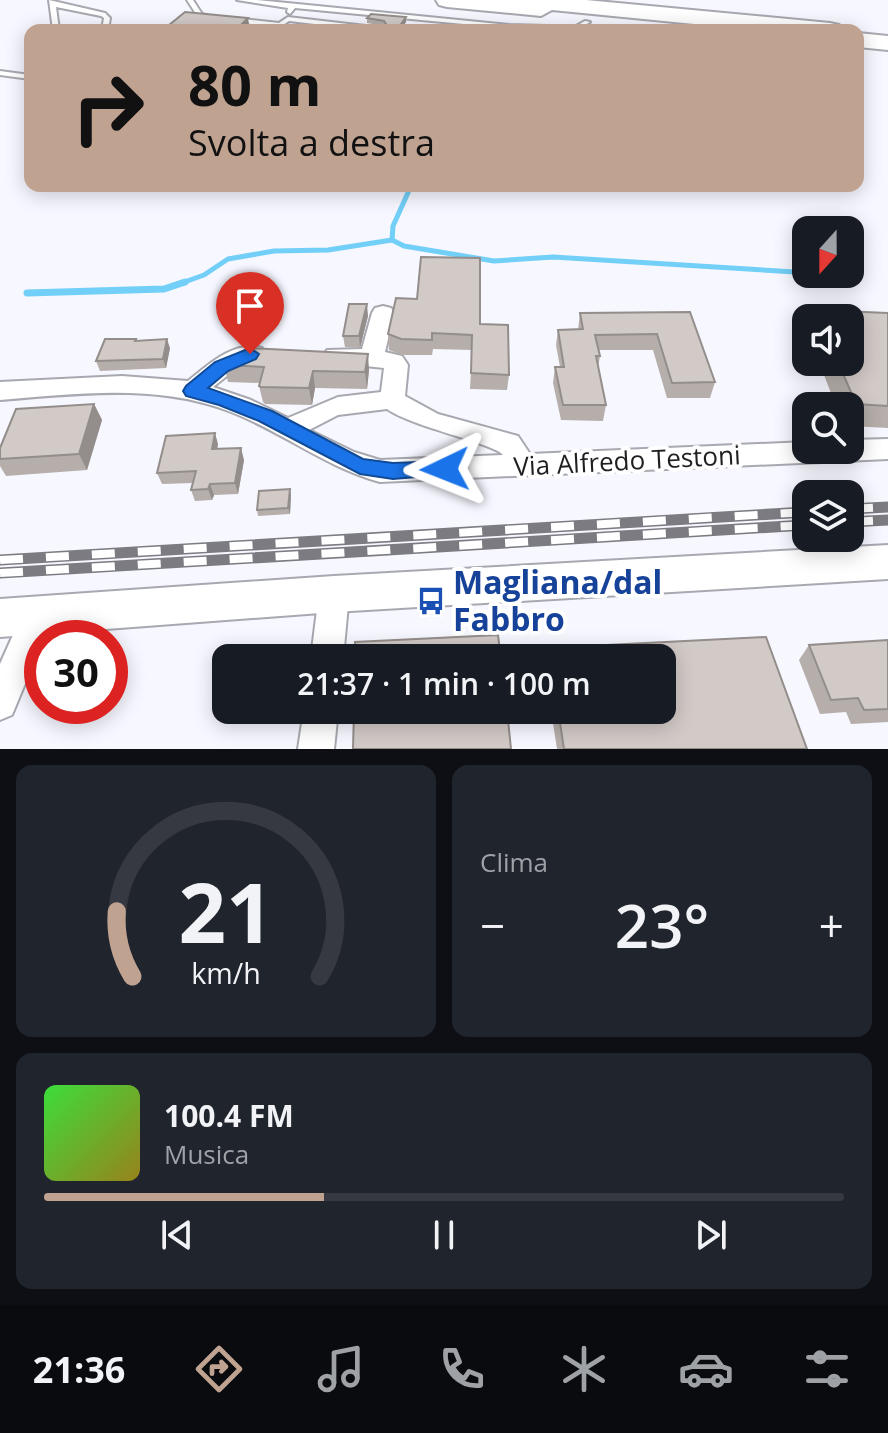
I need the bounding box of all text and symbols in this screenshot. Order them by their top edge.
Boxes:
text: 80 m [188,46,322,122]
icon: right [56,56,160,160]
text: Svolta a destra [188,118,435,167]
north arrow [792,216,864,288]
map controls [792,216,864,552]
pin [216,272,284,354]
icon: arrive [228,284,272,328]
button: sound [792,304,864,376]
button: search [792,392,864,464]
position arrow [403,427,487,511]
street label: Via Alfredo Testoni [513,436,741,484]
button: layers [792,480,864,552]
place label: Magliana/dal Fabbro [453,560,662,640]
bus stop icon: Magliana/dal Fabbro [416,586,446,616]
speed limit sign: 30 [24,620,128,724]
text: 21:37 · 1 min · 100 m [297,663,591,704]
text: Clima [480,844,548,880]
text: 21 [178,854,274,967]
text: 23° [615,884,709,966]
text: − [480,895,505,955]
text: + [819,895,844,955]
text: km/h [191,953,261,992]
text: 100.4 FM [164,1095,294,1136]
text: Musica [164,1136,249,1172]
icon: previous [155,1213,199,1257]
icon: pause [422,1213,466,1257]
icon: next [689,1213,733,1257]
icon: directions [191,1341,247,1397]
icon: music [313,1341,369,1397]
icon: phone [434,1341,490,1397]
icon: climate [556,1341,612,1397]
icon: car [678,1341,734,1397]
icon: filters [799,1341,855,1397]
text: 21:36 [33,1345,125,1394]

